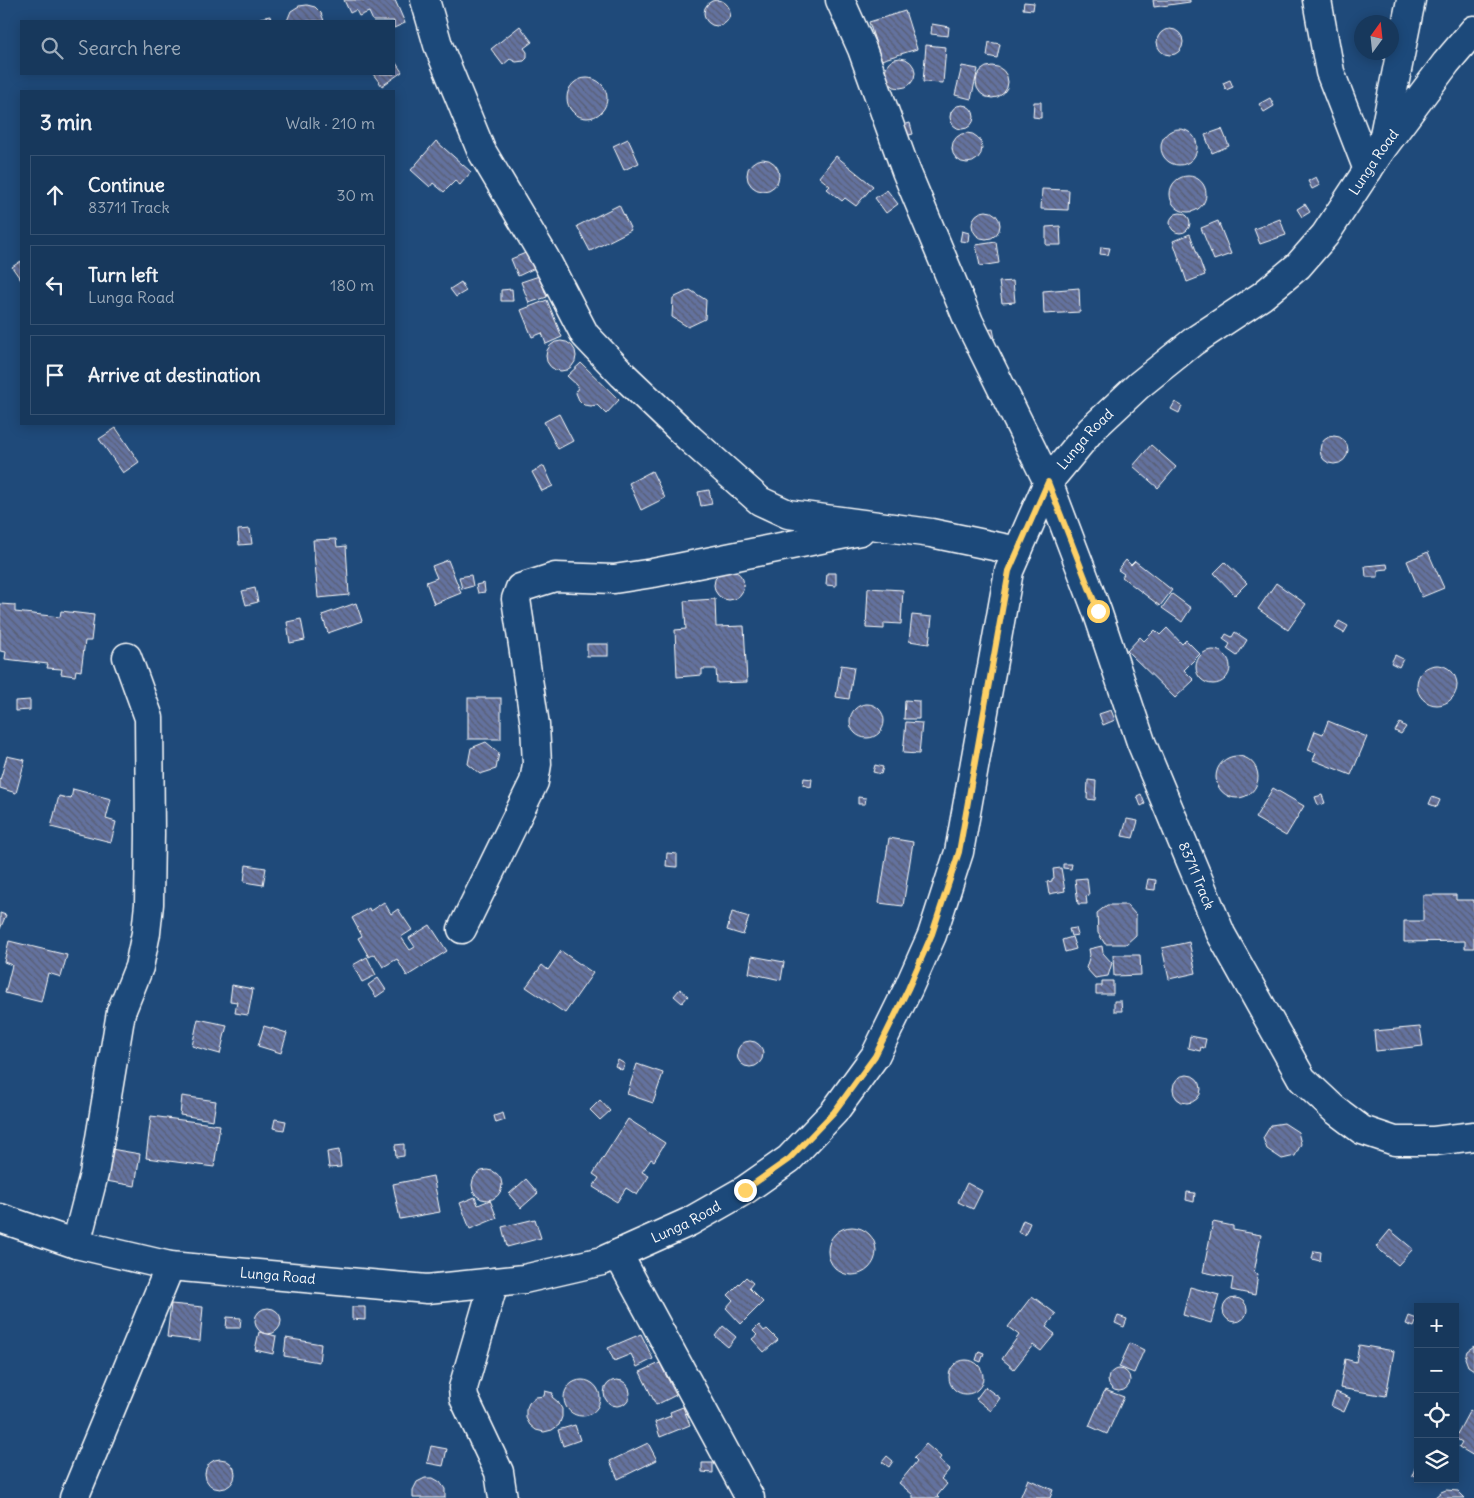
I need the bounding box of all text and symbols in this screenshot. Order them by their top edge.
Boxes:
north arrow [1354,15,1399,60]
search box [20,20,395,75]
icon: search [38,34,66,62]
text: Search here [78,36,181,60]
text: 3 min [40,109,92,136]
text: Walk · 210 m [285,113,375,133]
street label: Lunga Road [1345,126,1402,198]
text: Continue [88,173,165,197]
icon: ahead [41,181,69,209]
text: 30 m [337,185,374,205]
text: 83711 Track [88,197,170,217]
text: Turn left [88,263,158,287]
icon: left [41,271,69,299]
text: 180 m [330,275,374,295]
text: Lunga Road [88,287,175,307]
icon: arrive [41,361,69,389]
text: Arrive at destination [88,363,261,387]
street label: Lunga Road [1053,405,1117,473]
route start [1087,600,1110,623]
street label: 83711 Track [1175,839,1219,912]
route end [734,1179,757,1202]
street label: Lunga Road [648,1197,724,1247]
street label: Lunga Road [239,1263,316,1288]
map controls [1414,1303,1459,1483]
button: + [1414,1303,1459,1348]
button: − [1414,1348,1459,1393]
button: locate [1414,1393,1459,1438]
button: layers [1414,1438,1459,1483]

